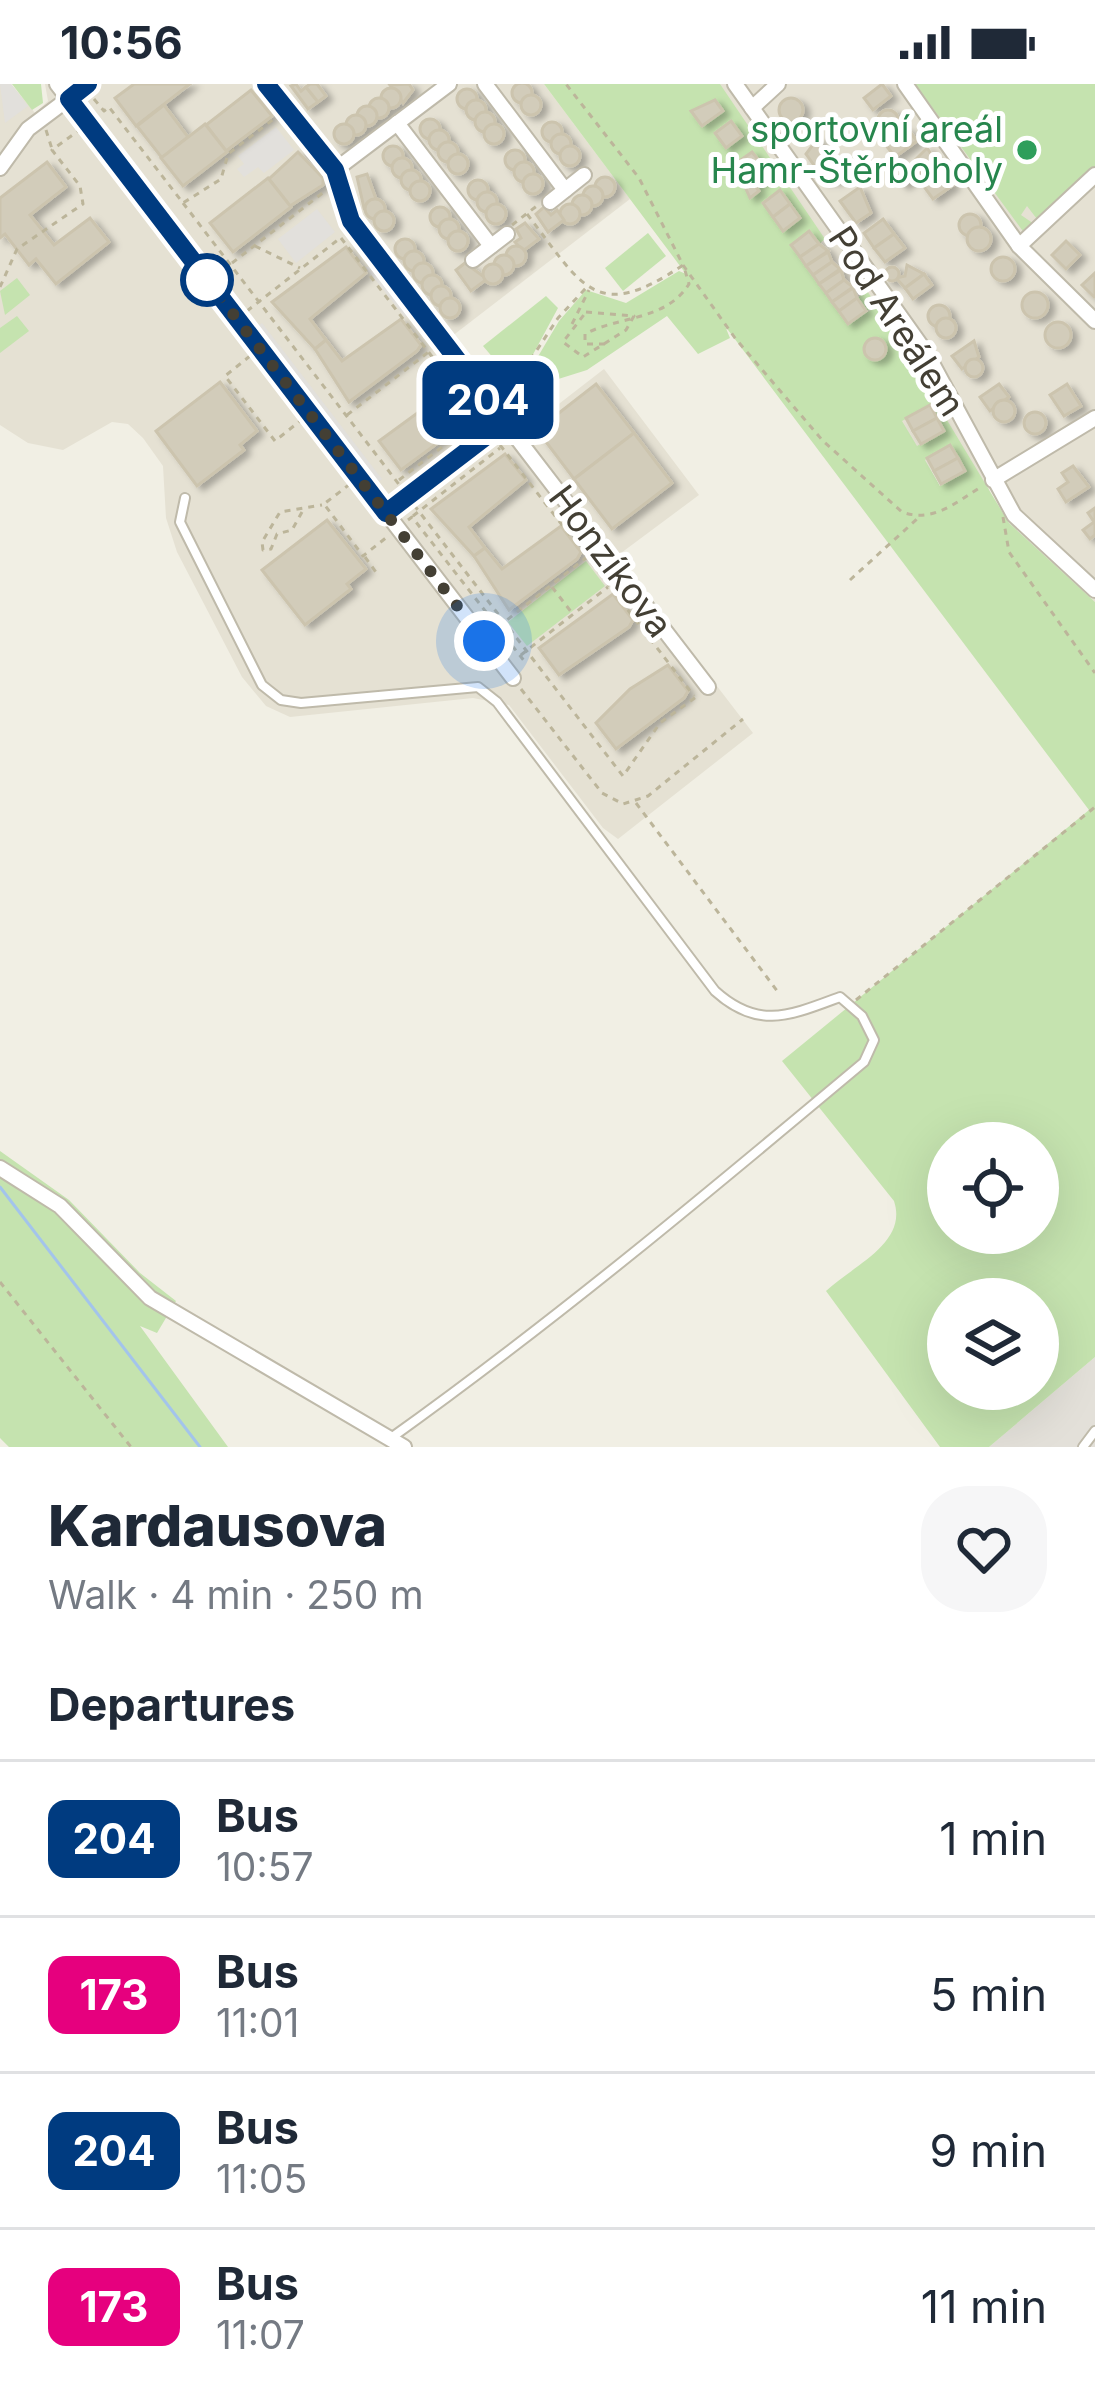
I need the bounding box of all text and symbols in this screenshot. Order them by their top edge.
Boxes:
text: 10:56 [60,15,183,70]
place label: sportovní areál Hamr-Štěrboholy [711,107,1003,192]
marker: sportovní areál Hamr-Štěrboholy [1014,137,1040,163]
street label: Pod Areálem [819,218,975,424]
unlabelled marker [182,255,232,305]
line badge: 204 [419,361,557,439]
text: 204 [446,374,530,425]
street label: Honzíkova [540,477,682,645]
your location [454,611,514,671]
map controls [927,1122,1059,1410]
button: locate [927,1122,1059,1254]
button: layers [927,1278,1059,1410]
button: heart [921,1486,1047,1612]
text: Kardausova [48,1491,387,1560]
text: Walk · 4 min · 250 m [48,1571,424,1618]
text: Departures [48,1677,295,1732]
text: Bus [216,1788,299,1843]
text: 1 min [939,1811,1047,1866]
text: 204 [72,1813,156,1864]
text: 10:57 [216,1843,313,1890]
text: Bus [216,1944,299,1999]
text: 5 min [930,1967,1047,2022]
text: 173 [80,1969,148,2020]
text: 11:01 [216,1999,299,2046]
text: Bus [216,2100,299,2155]
text: 9 min [930,2123,1047,2178]
text: 204 [72,2125,156,2176]
text: 11:05 [216,2155,307,2202]
text: Bus [216,2256,299,2311]
text: 11 min [921,2279,1047,2334]
text: 173 [80,2281,148,2332]
text: 11:07 [216,2311,305,2358]

